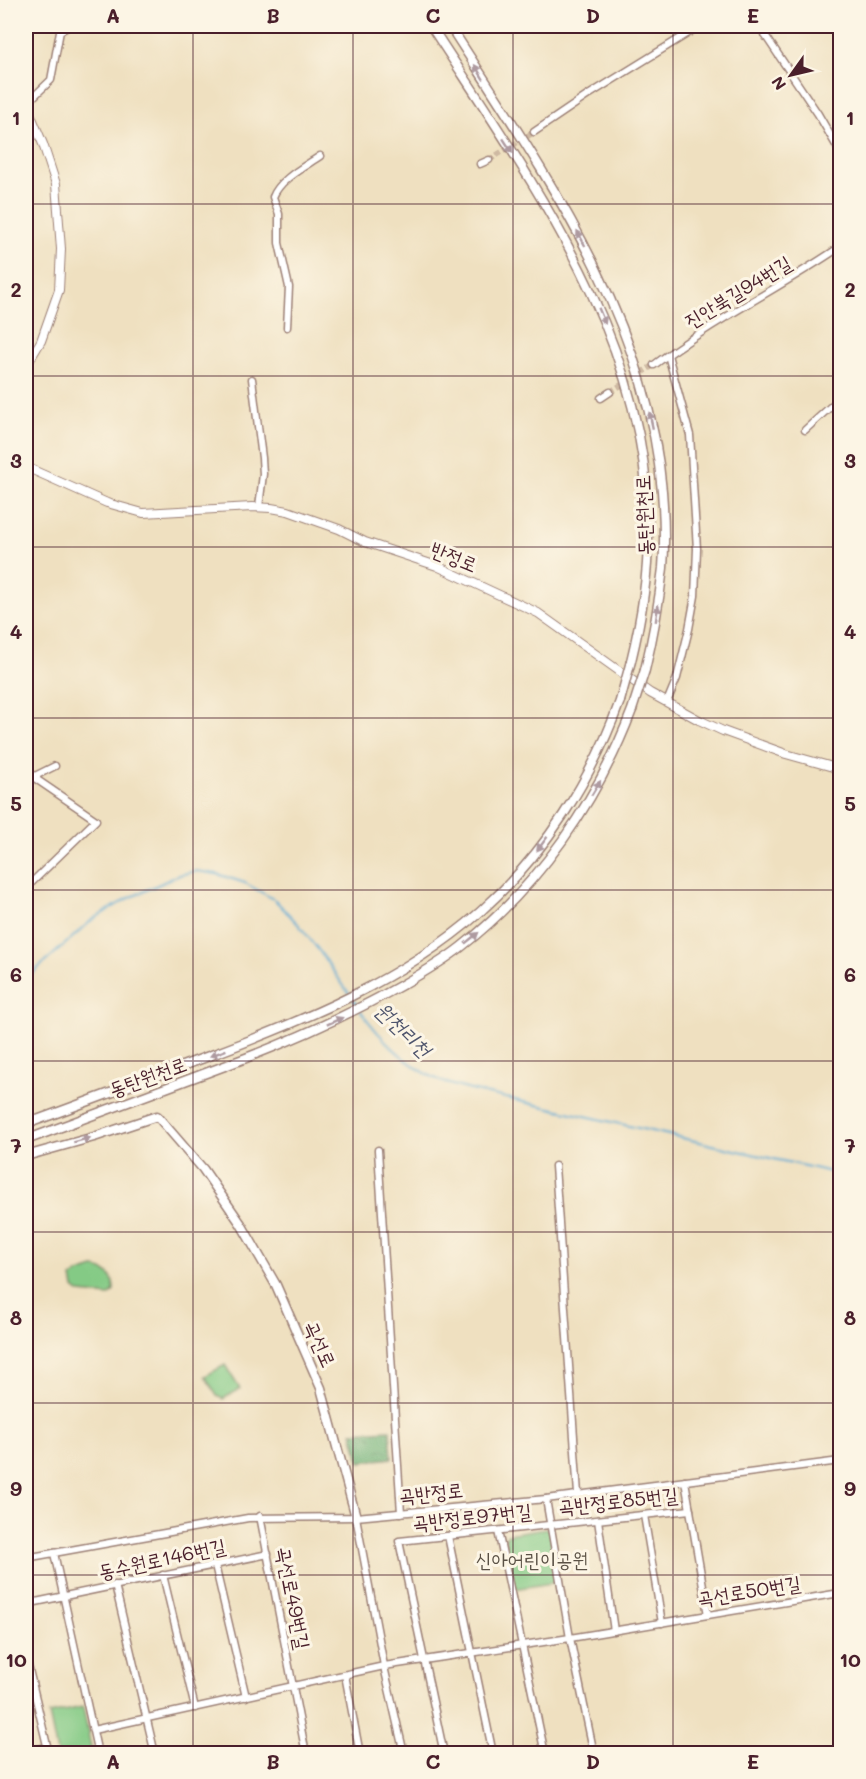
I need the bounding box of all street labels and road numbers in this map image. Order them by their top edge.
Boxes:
street label: 진안북길94번길 [679,249,796,333]
street label: 동탄원천로 [629,474,657,556]
street label: 반정로 [427,535,482,577]
street label: 동탄원천로 [105,1050,190,1102]
street label: 곡선로 [299,1316,343,1371]
street label: 곡반정로 [398,1476,464,1508]
street label: 곡반정로85번길 [557,1481,679,1519]
street label: 곡반정로97번길 [411,1497,533,1535]
street label: 동수원로146번길 [96,1532,228,1584]
street label: 곡선로49번길 [271,1544,317,1651]
street label: 곡선로50번길 [695,1569,802,1611]

